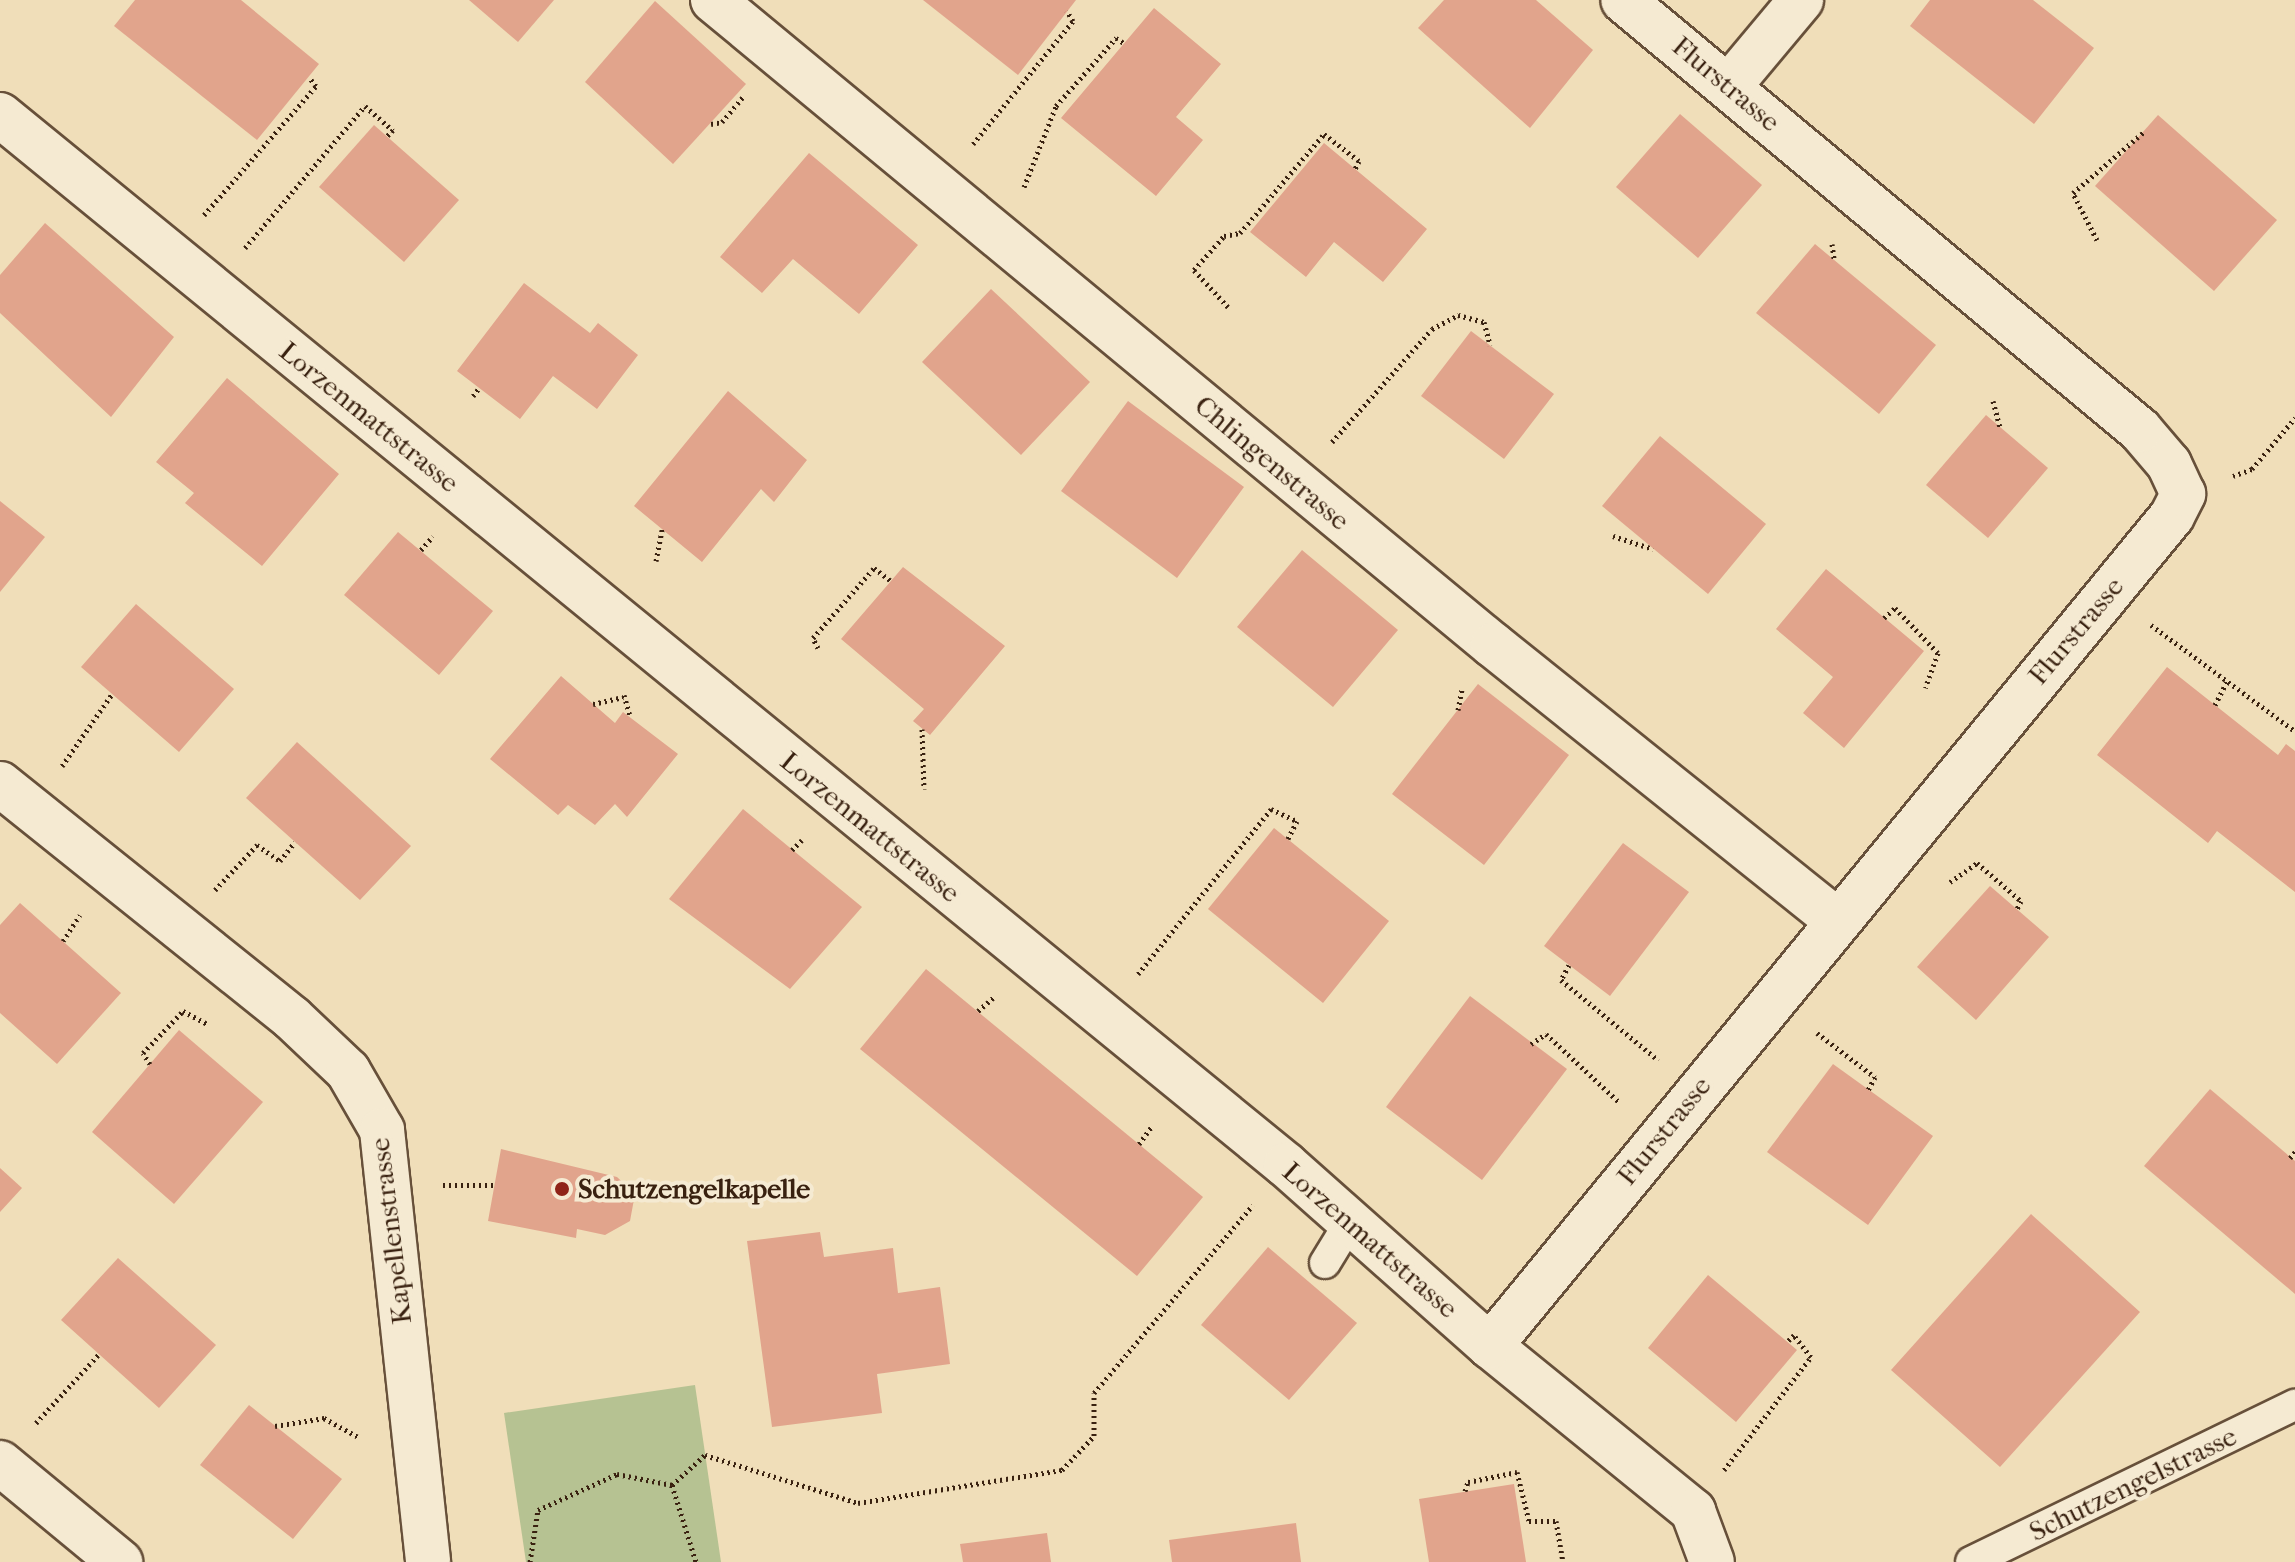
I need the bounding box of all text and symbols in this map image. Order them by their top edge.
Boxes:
street label: Flurstrasse [1665,29,1787,139]
street label: Lorzenmattstrasse [272,334,466,500]
street label: Chlingenstrasse [1188,389,1356,537]
street label: Flurstrasse [2021,570,2131,692]
street label: Lorzenmattstrasse [773,744,967,910]
street label: Flurstrasse [1610,1070,1718,1192]
street label: Kapellenstrasse [363,1136,419,1326]
street label: Lorzenmattstrasse [1275,1155,1465,1325]
place label: Schutzengelkapelle [578,1172,810,1206]
marker: Schutzengelkapelle [553,1180,571,1198]
street label: Schutzengelstrasse [2024,1419,2242,1549]

